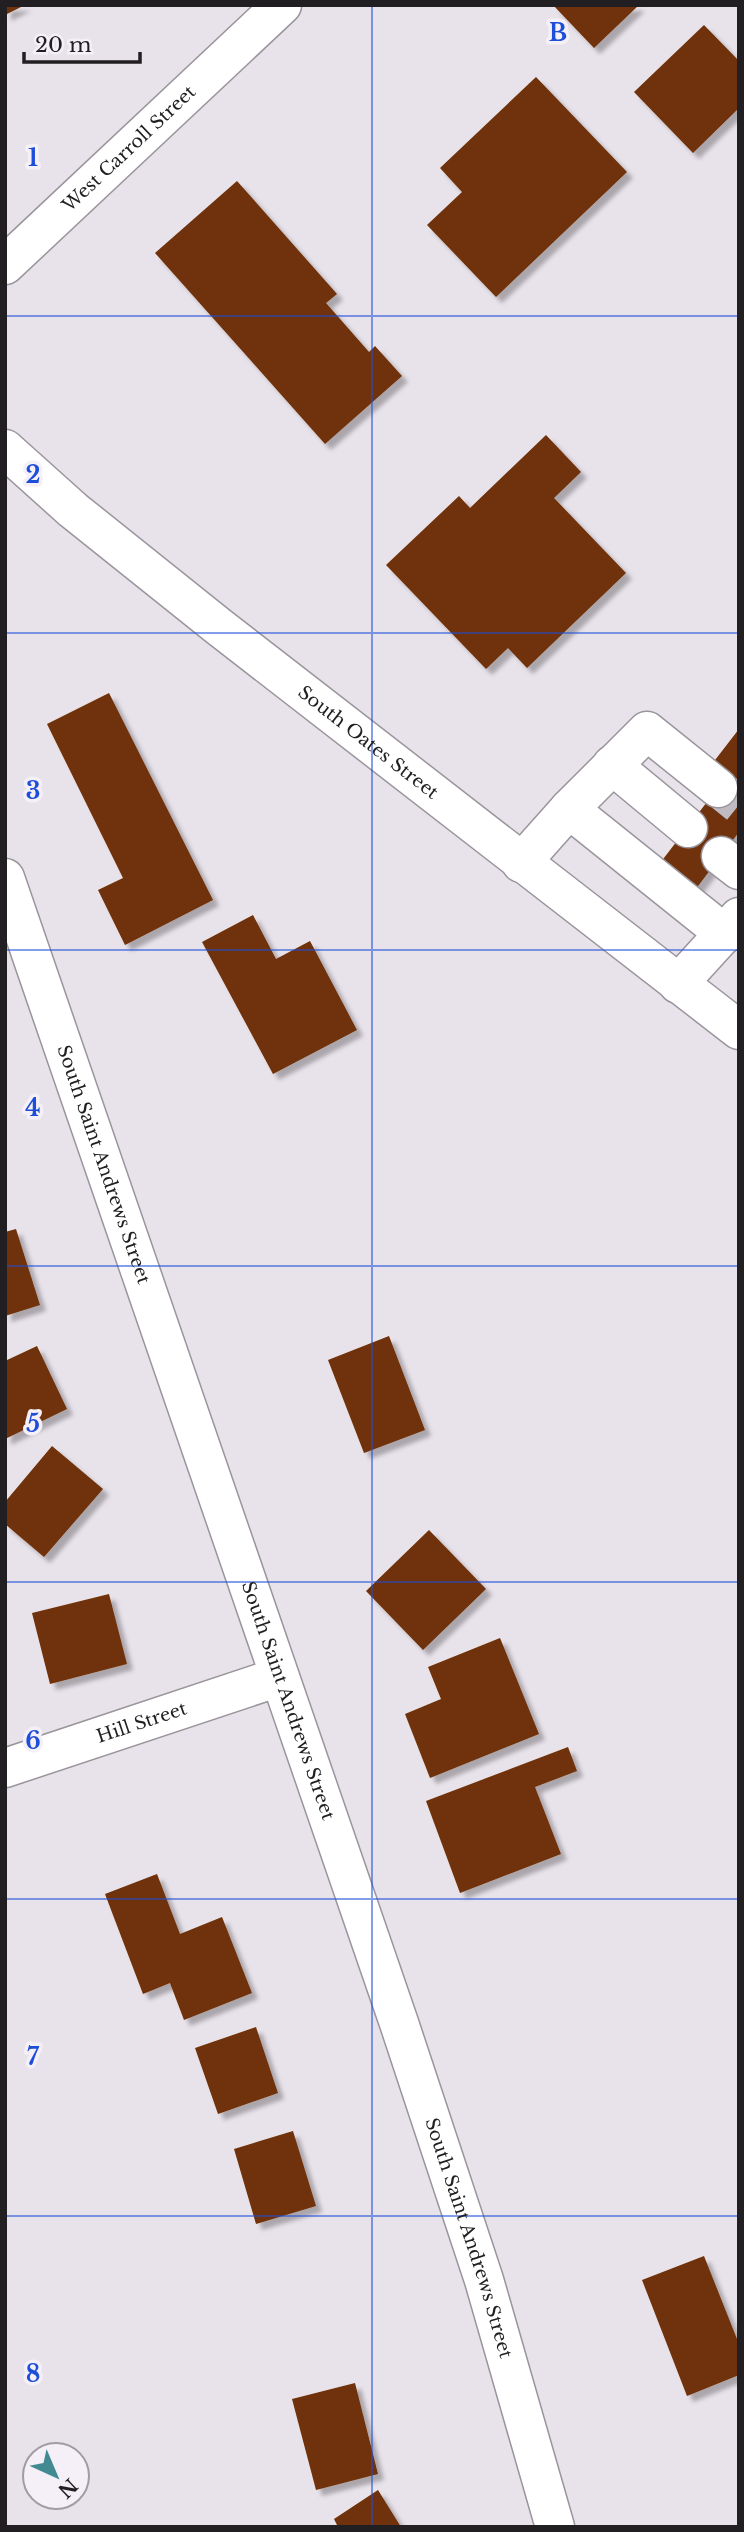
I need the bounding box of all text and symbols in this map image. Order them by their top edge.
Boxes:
text: B [549,19,567,47]
scale bar [24,21,140,65]
text: 20 m [35,32,92,58]
street label: West Carroll Street [57,81,200,217]
text: 1 [28,144,38,172]
text: 2 [26,461,40,489]
street label: South Oates Street [294,681,443,804]
text: 3 [26,777,40,805]
street label: South Saint Andrews Street [52,1042,155,1287]
text: 4 [25,1094,41,1122]
text: 5 [26,1410,40,1438]
street label: South Saint Andrews Street [237,1578,339,1823]
street label: Hill Street [94,1697,190,1748]
text: 6 [25,1727,41,1755]
text: 7 [27,2043,40,2071]
street label: South Saint Andrews Street [420,2115,517,2361]
text: 8 [26,2360,40,2388]
north arrow [21,2441,91,2511]
text: N [53,2473,82,2502]

